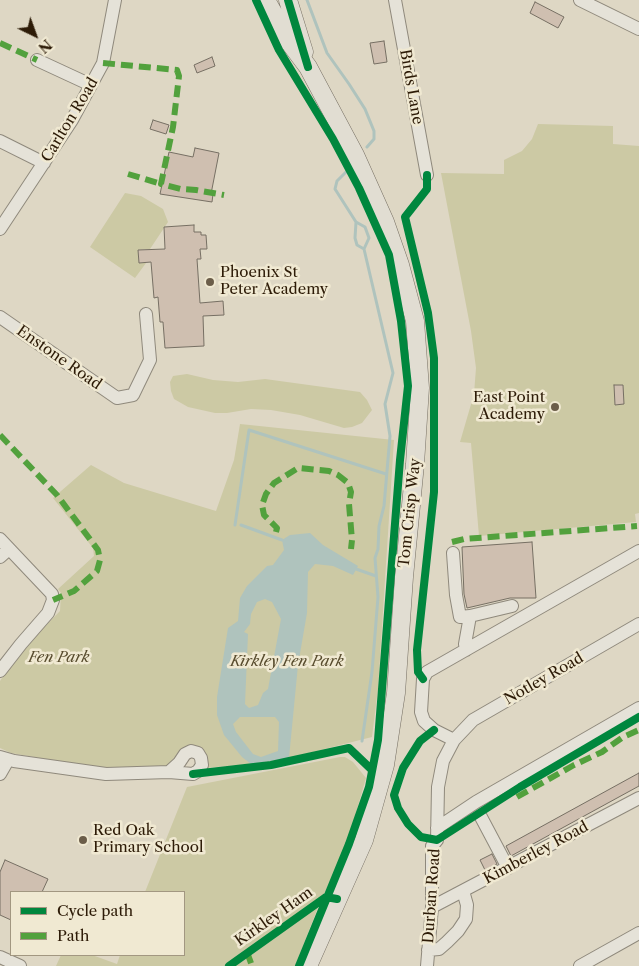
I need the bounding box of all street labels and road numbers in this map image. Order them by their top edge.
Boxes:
street label: Birds Lane [396,48,426,126]
street label: Carlton Road [38,75,102,165]
street label: Enstone Road [13,322,105,394]
street label: Tom Crisp Way [395,457,425,569]
street label: Notley Road [501,649,587,709]
street label: Kimberley Road [481,818,591,888]
street label: Durban Road [420,848,444,944]
street label: Kirkley Ham [232,884,316,950]

